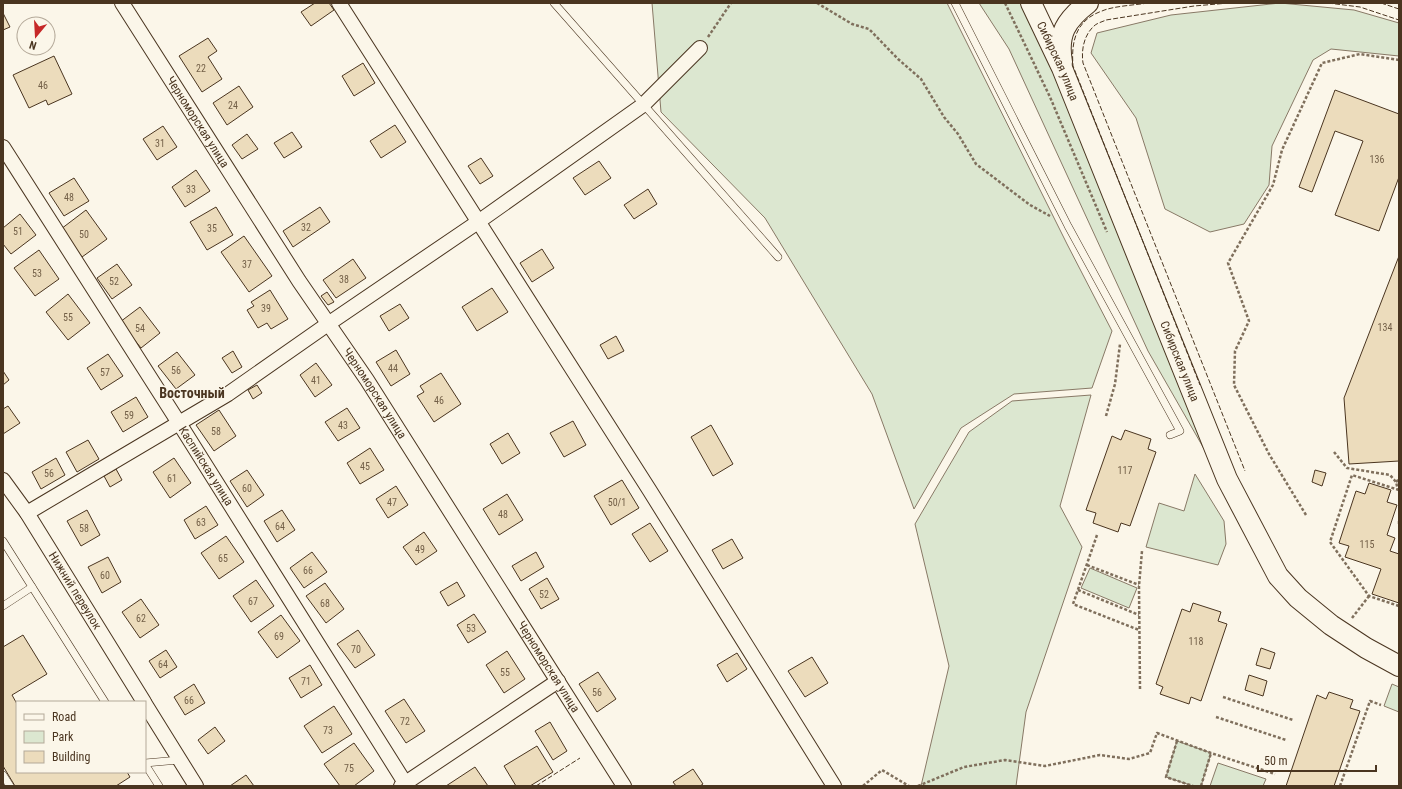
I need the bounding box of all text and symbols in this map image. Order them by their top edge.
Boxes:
north arrow [16,16,56,56]
street label: Сибирская улица [1034,19,1082,103]
text: N [28,38,38,52]
house number: 22 [196,63,206,74]
street label: Черноморская улица [164,74,232,170]
house number: 46 [38,80,48,91]
house number: 24 [228,100,238,111]
house number: 31 [155,138,165,149]
house number: 136 [1370,154,1384,165]
house number: 33 [186,184,196,195]
house number: 48 [64,192,74,203]
house number: 32 [301,222,311,233]
house number: 35 [207,223,217,234]
house number: 51 [13,226,23,237]
house number: 50 [79,229,89,240]
house number: 37 [242,259,252,270]
house number: 53 [32,268,42,279]
house number: 38 [339,274,349,285]
house number: 52 [109,276,119,287]
house number: 39 [261,303,271,314]
house number: 55 [63,312,73,323]
street label: Сибирская улица [1157,319,1202,404]
house number: 134 [1378,322,1392,333]
house number: 54 [135,323,145,334]
street label: Черноморская улица [340,345,409,441]
house number: 44 [388,363,398,374]
house number: 56 [171,365,181,376]
house number: 57 [100,367,110,378]
house number: 41 [311,375,321,386]
district label: Восточный [159,385,225,401]
house number: 46 [434,395,444,406]
house number: 59 [124,410,134,421]
house number: 43 [338,420,348,431]
street label: Каспийская улица [176,424,236,508]
house number: 58 [211,426,221,437]
house number: 45 [360,461,370,472]
house number: 117 [1118,465,1132,476]
house number: 56 [44,468,54,479]
house number: 61 [167,473,177,484]
house number: 60 [242,483,252,494]
house number: 47 [387,497,397,508]
house number: 50/1 [608,497,626,508]
house number: 48 [498,509,508,520]
house number: 63 [196,517,206,528]
house number: 64 [275,521,285,532]
house number: 58 [79,523,89,534]
house number: 115 [1360,539,1374,550]
house number: 49 [415,544,425,555]
street label: Нижний переулок [46,549,104,632]
house number: 65 [218,553,228,564]
house number: 66 [303,565,313,576]
house number: 60 [100,570,110,581]
house number: 52 [539,589,549,600]
house number: 67 [248,596,258,607]
house number: 68 [320,598,330,609]
house number: 62 [136,613,146,624]
street label: Черноморская улица [514,618,583,715]
house number: 53 [466,623,476,634]
house number: 69 [274,631,284,642]
house number: 118 [1189,636,1203,647]
house number: 70 [351,644,361,655]
house number: 64 [158,659,168,670]
house number: 55 [500,667,510,678]
house number: 71 [301,676,311,687]
house number: 56 [592,687,602,698]
house number: 66 [184,695,194,706]
legend [16,701,146,773]
text: Road [52,710,76,724]
house number: 72 [400,716,410,727]
house number: 73 [323,725,333,736]
text: Park [52,730,74,744]
scale bar [1258,747,1376,773]
text: Building [52,750,90,764]
text: 50 m [1264,754,1288,768]
house number: 75 [344,763,354,774]

